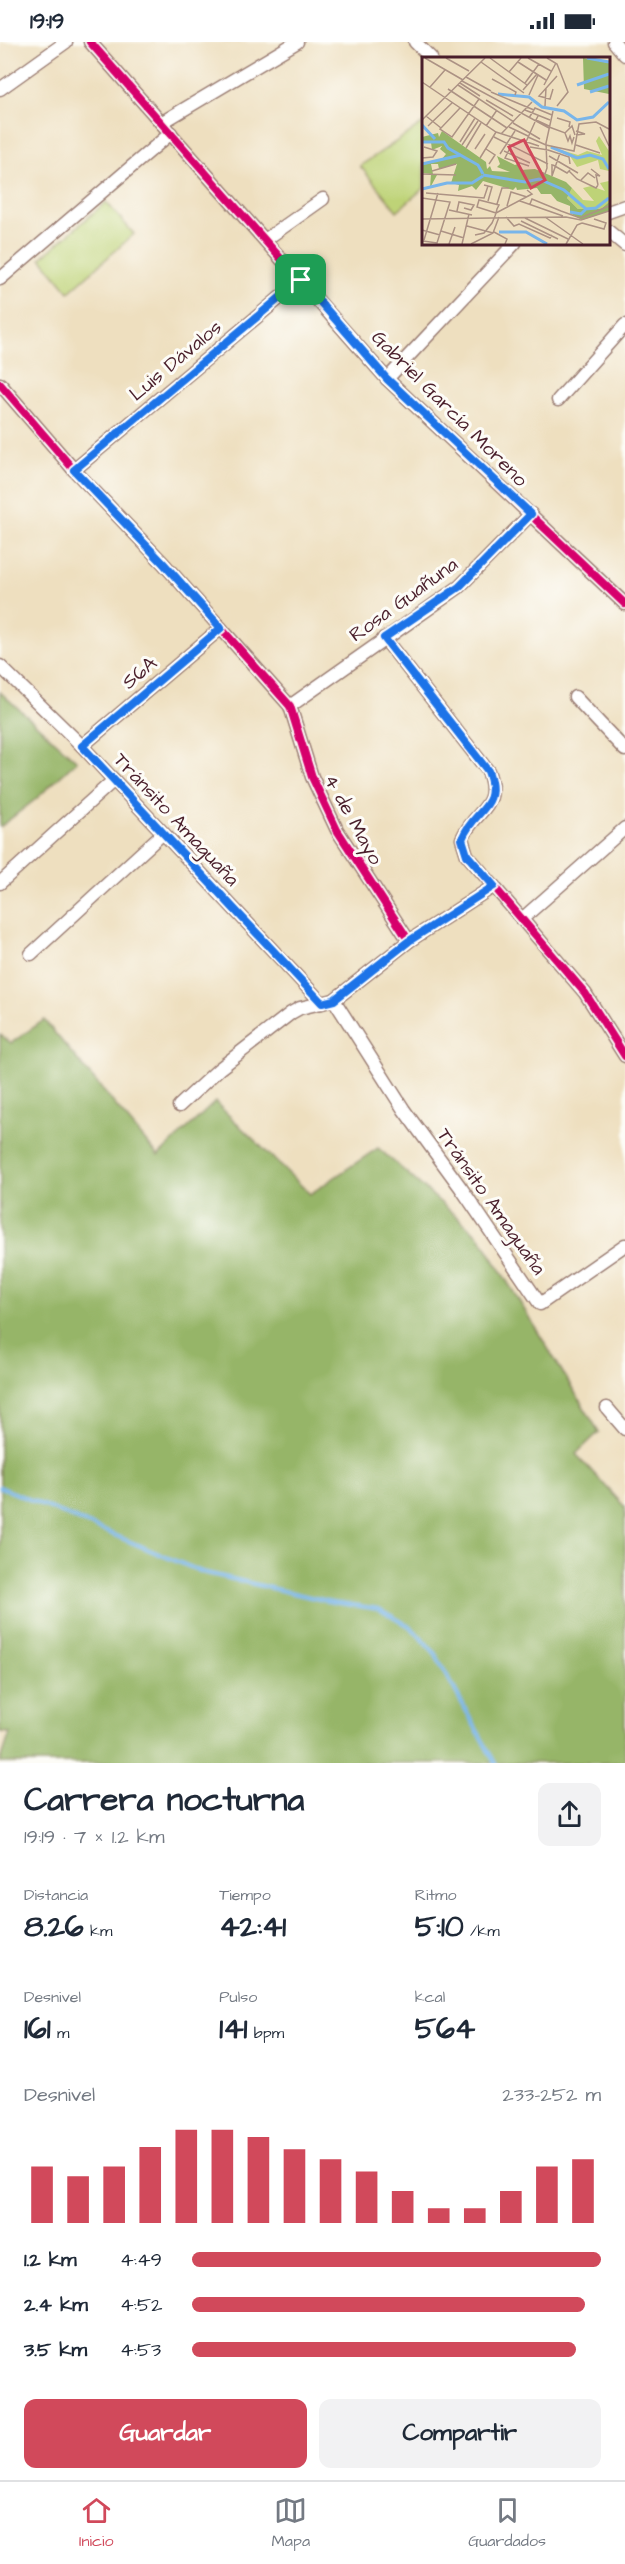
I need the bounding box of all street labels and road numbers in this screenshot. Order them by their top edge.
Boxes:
street label: Luis Dávalos [123,314,228,408]
street label: Gabriel García Moreno [365,324,534,493]
street label: Rosa Guañuna [343,551,464,649]
street label: S6A [116,650,163,696]
street label: Tránsito Amaguaña [106,747,246,893]
street label: 4 de Mayo [316,769,390,870]
street label: Tránsito Amaguaña [429,1122,552,1281]

